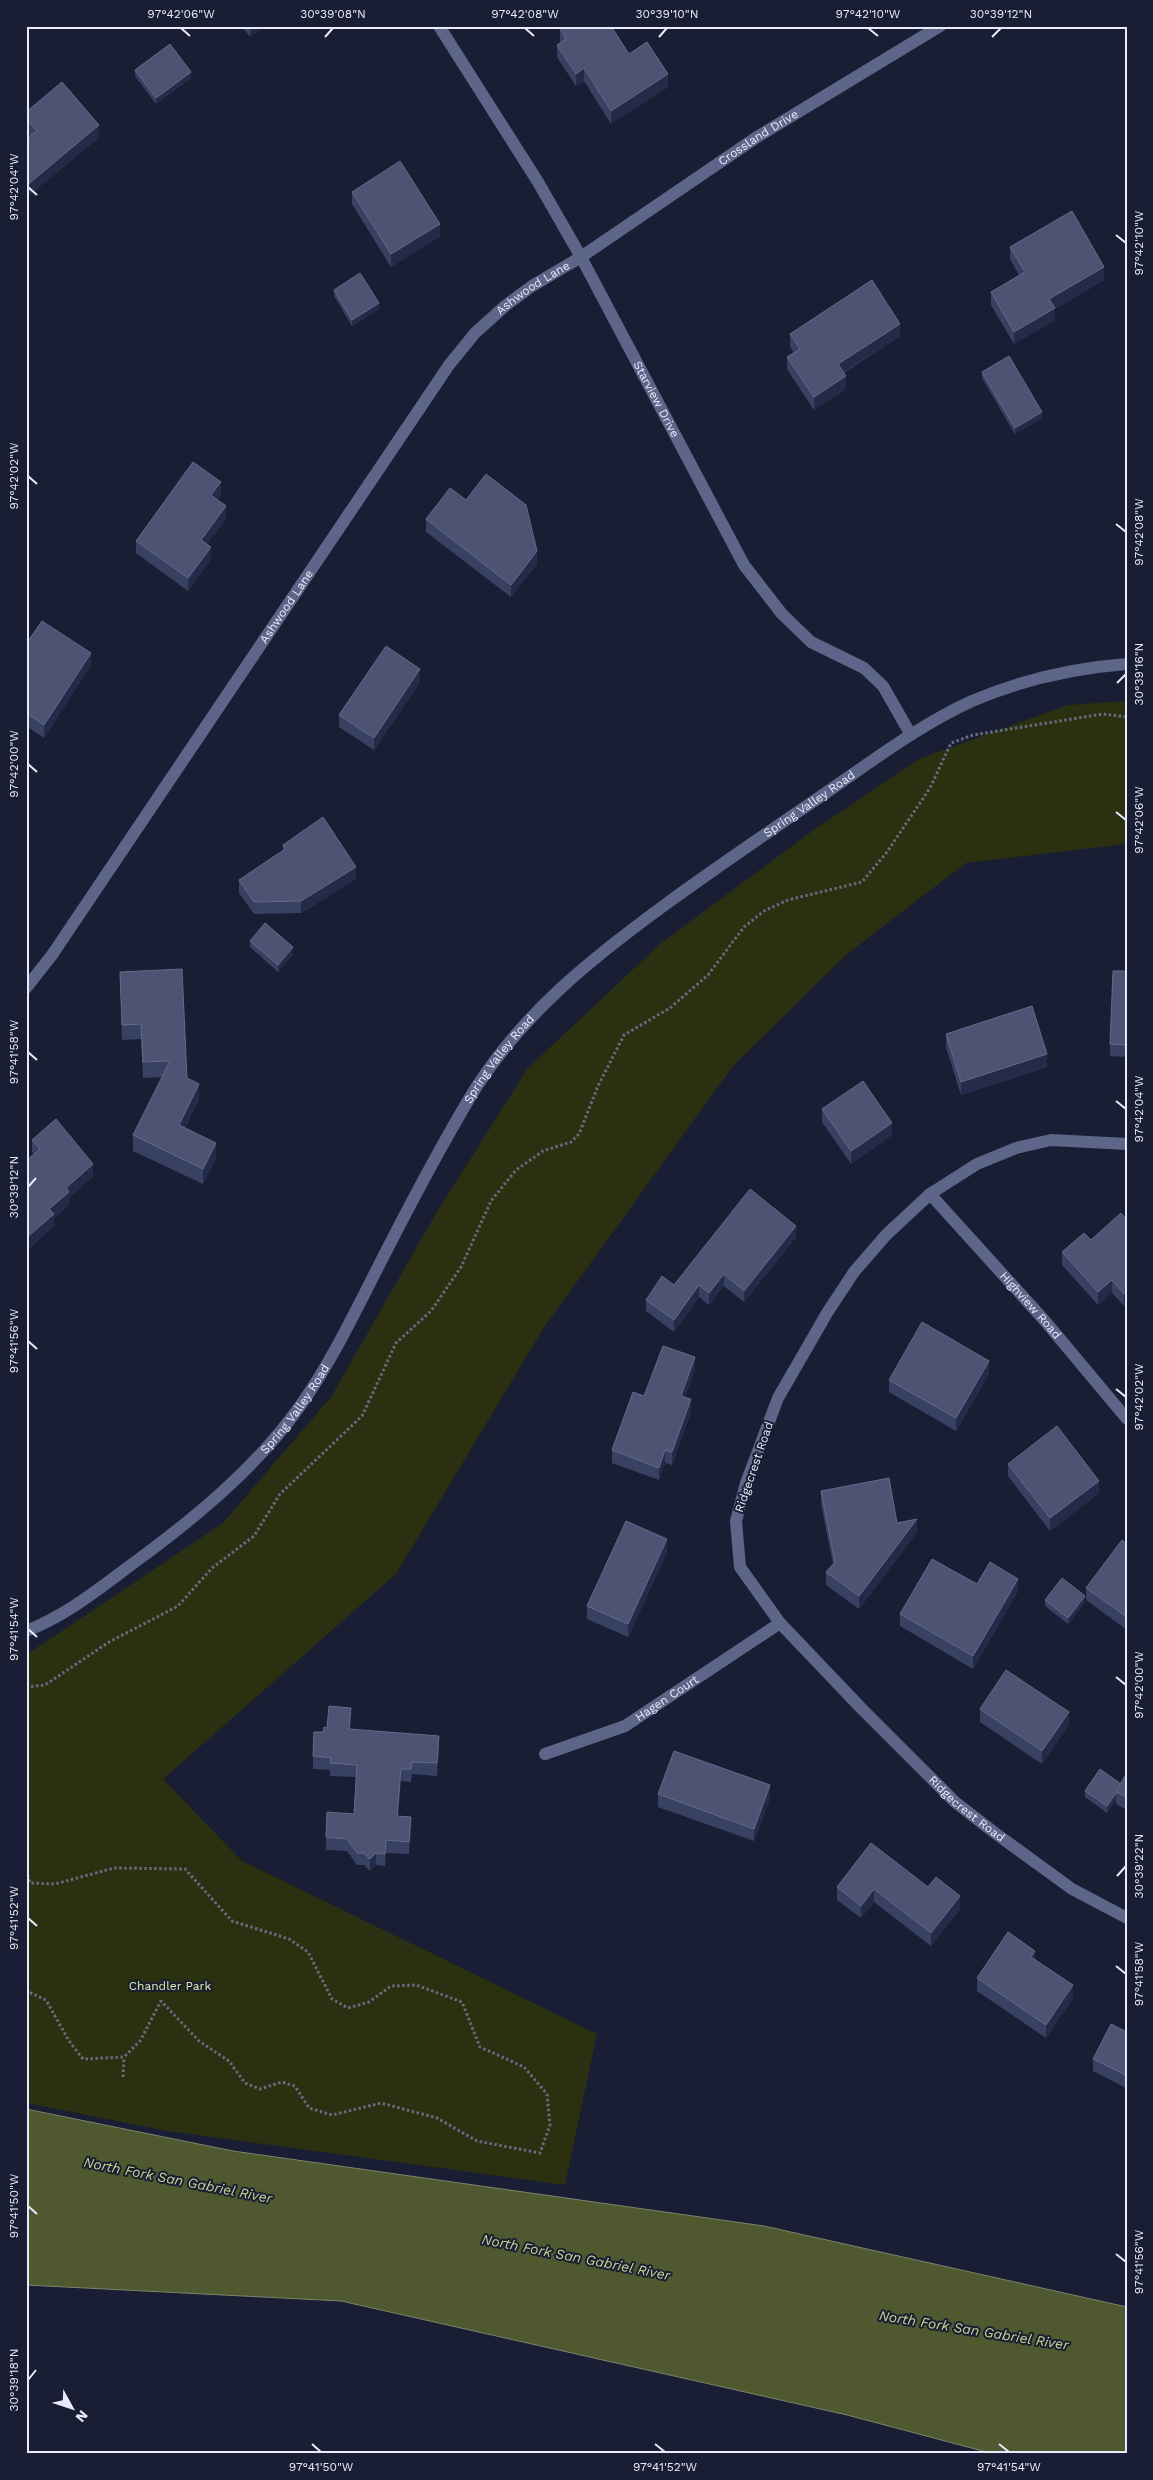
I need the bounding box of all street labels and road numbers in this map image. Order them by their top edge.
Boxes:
street label: Crossland Drive [716,107,801,168]
street label: Ashwood Lane [493,258,572,318]
street label: Starview Drive [630,359,682,440]
street label: Ashwood Lane [257,567,316,646]
street label: Spring Valley Road [761,768,858,840]
street label: Spring Valley Road [461,1012,537,1106]
street label: Highview Road [997,1269,1064,1342]
street label: Spring Valley Road [257,1362,332,1457]
street label: Ridgecrest Road [732,1420,776,1514]
street label: Hagen Court [633,1672,701,1724]
street label: Ridgecrest Road [926,1773,1007,1845]

